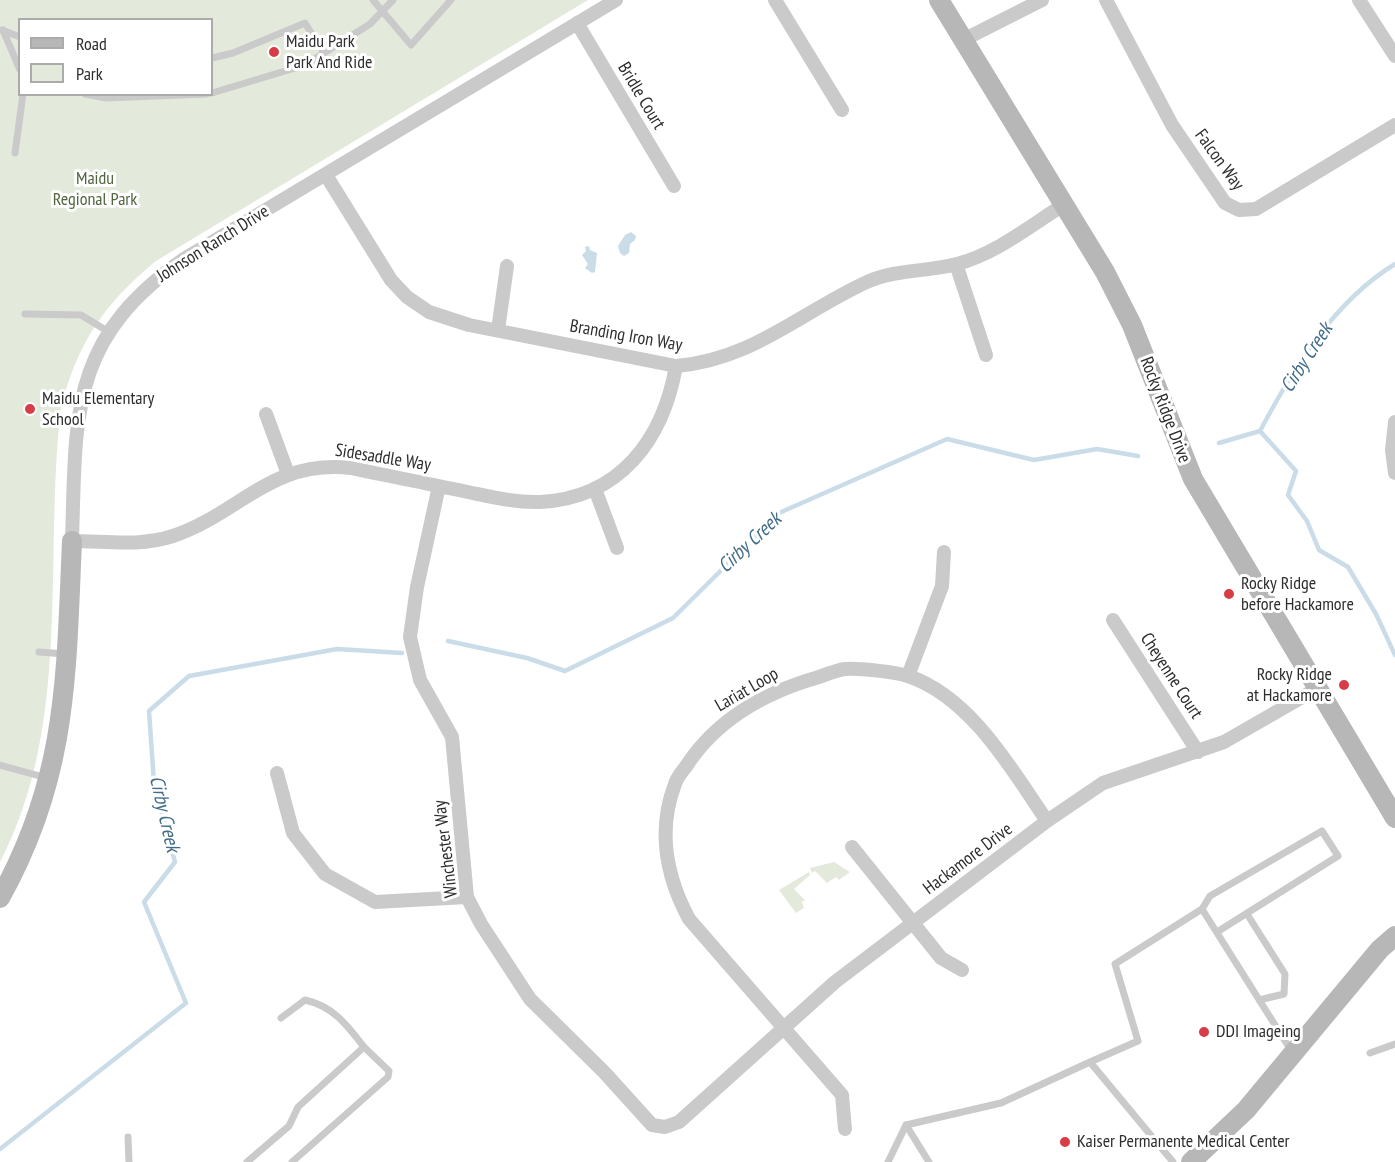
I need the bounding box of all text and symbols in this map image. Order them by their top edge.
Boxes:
legend [18,18,213,96]
place label: Maidu Park Park And Ride [286,31,372,74]
text: Road [76,32,107,55]
marker: Maidu Park Park And Ride [267,45,281,59]
street label: Bridle Court [613,59,669,133]
text: Park [76,62,103,85]
street label: Falcon Way [1190,125,1248,195]
park label: Maidu Regional Park [53,168,137,210]
street label: Johnson Ranch Drive [153,201,273,287]
street label: Branding Iron Way [568,315,684,357]
water label: Cirby Creek [1276,319,1338,397]
street label: Rocky Ridge Drive [1135,354,1195,466]
place label: Maidu Elementary School [42,388,154,430]
marker: Maidu Elementary School [23,402,37,416]
street label: Sidesaddle Way [334,440,432,476]
water label: Cirby Creek [713,508,787,578]
place label: Rocky Ridge before Hackamore [1241,573,1354,616]
marker: Rocky Ridge before Hackamore [1222,587,1236,601]
street label: Cheyenne Court [1135,629,1207,723]
street label: Lariat Loop [712,663,782,717]
place label: Rocky Ridge at Hackamore [1247,664,1332,706]
marker: Rocky Ridge at Hackamore [1337,678,1351,692]
water label: Cirby Creek [144,773,184,855]
street label: Winchester Way [429,799,463,899]
street label: Hackamore Drive [919,819,1017,899]
place label: DDI Imageing [1216,1021,1301,1043]
marker: DDI Imageing [1197,1025,1211,1039]
place label: Kaiser Permanente Medical Center [1077,1131,1290,1153]
marker: Kaiser Permanente Medical Center [1058,1135,1072,1149]

